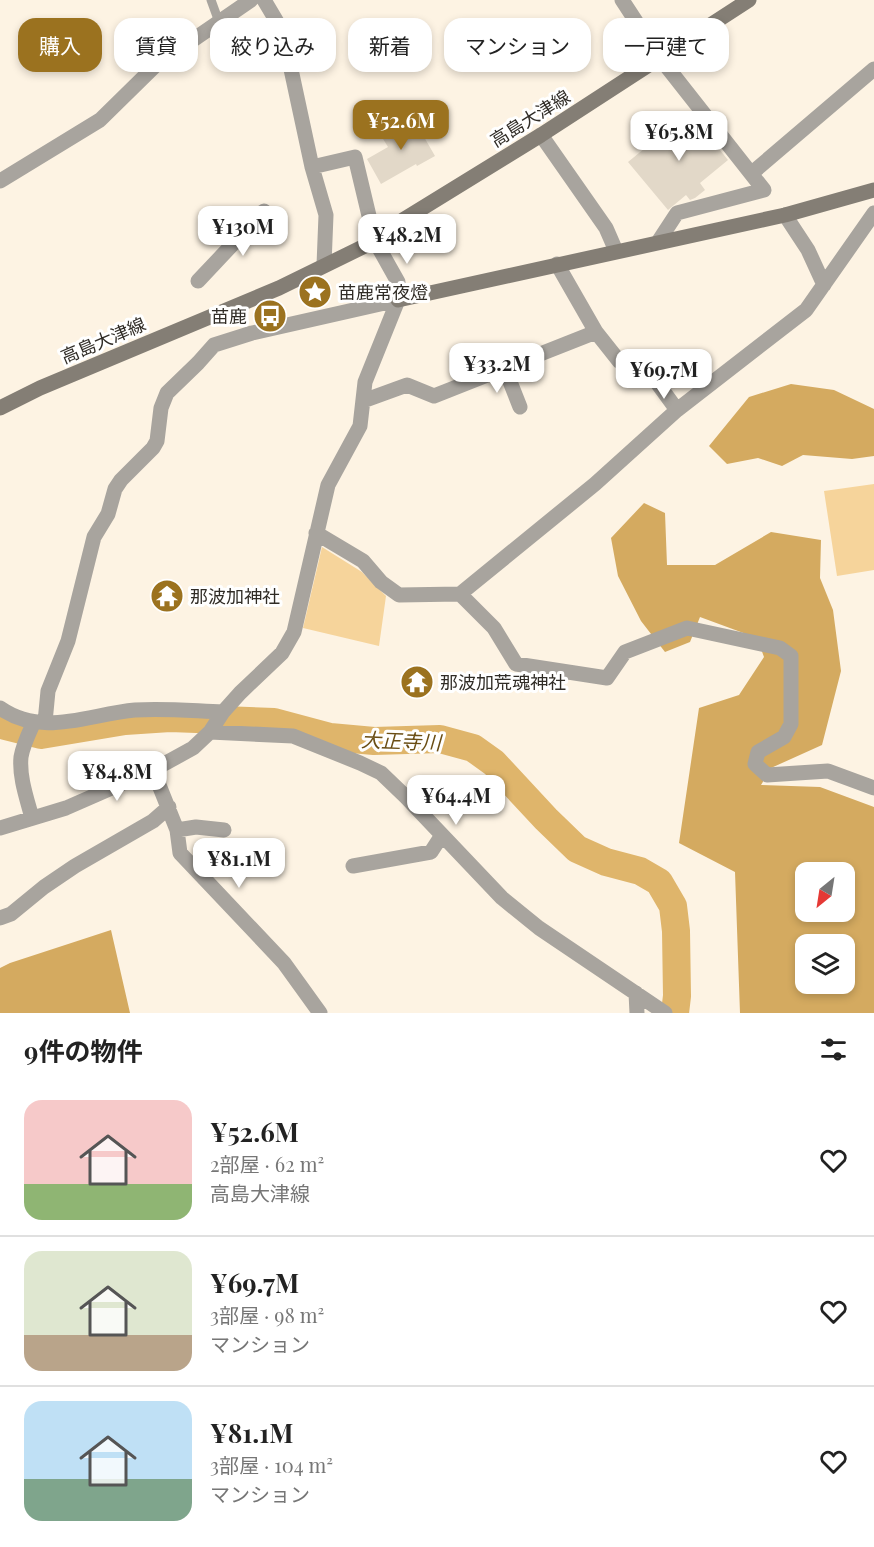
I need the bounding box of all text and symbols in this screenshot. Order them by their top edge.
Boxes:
chip: 購入 [18,18,102,72]
chip: 賃貸 [114,18,198,72]
chip: 絞り込み [210,18,336,72]
chip: 新着 [348,18,432,72]
chip: マンション [444,18,591,72]
chip: 一戸建て [603,18,729,72]
street label: 高島大津線 [485,84,575,152]
pin: ¥52.6M [352,100,450,151]
text: ¥52.6M [367,106,435,133]
pin: ¥65.8M [630,111,728,162]
text: ¥65.8M [644,117,714,144]
pin: ¥130M [201,206,285,257]
text: ¥130M [212,212,274,239]
pin: ¥48.2M [358,214,456,265]
text: ¥48.2M [372,220,442,247]
place icon: 苗鹿常夜燈 [297,274,333,310]
place label: 苗鹿常夜燈 [338,280,428,304]
bus stop icon: 苗鹿 [252,298,288,334]
place label: 苗鹿 [211,304,247,328]
street label: 高島大津線 [57,311,149,369]
pin: ¥33.2M [448,343,546,394]
text: ¥33.2M [463,349,531,376]
pin: ¥69.7M [615,349,713,400]
text: ¥69.7M [630,355,698,382]
temple icon: 那波加神社 [149,578,185,614]
place label: 那波加神社 [190,584,280,608]
temple icon: 那波加荒魂神社 [399,664,435,700]
place label: 那波加荒魂神社 [440,670,566,694]
water label: 大正寺川 [361,725,443,755]
pin: ¥84.8M [68,751,166,802]
text: ¥84.8M [82,757,152,784]
pin: ¥64.4M [407,775,505,826]
text: ¥64.4M [421,781,491,808]
pin: ¥81.1M [190,838,288,889]
text: ¥81.1M [207,844,271,871]
north arrow [795,862,855,922]
map controls [795,862,855,994]
button: layers [795,934,855,994]
text: 9件の物件 [24,1033,142,1068]
icon: filters [817,1033,850,1066]
text: ¥52.6M [210,1114,299,1149]
icon: home [72,1124,144,1196]
icon: heart [817,1144,850,1177]
text: 2部屋 · 62 m² [210,1150,324,1177]
text: 高島大津線 [210,1179,310,1206]
text: ¥69.7M [210,1265,299,1300]
icon: home [72,1275,144,1347]
icon: heart [817,1295,850,1328]
text: 3部屋 · 98 m² [210,1301,324,1328]
text: マンション [210,1330,310,1357]
text: ¥81.1M [210,1415,293,1450]
icon: home [72,1425,144,1497]
icon: heart [817,1445,850,1478]
text: 3部屋 · 104 m² [210,1451,333,1478]
text: マンション [210,1480,310,1507]

